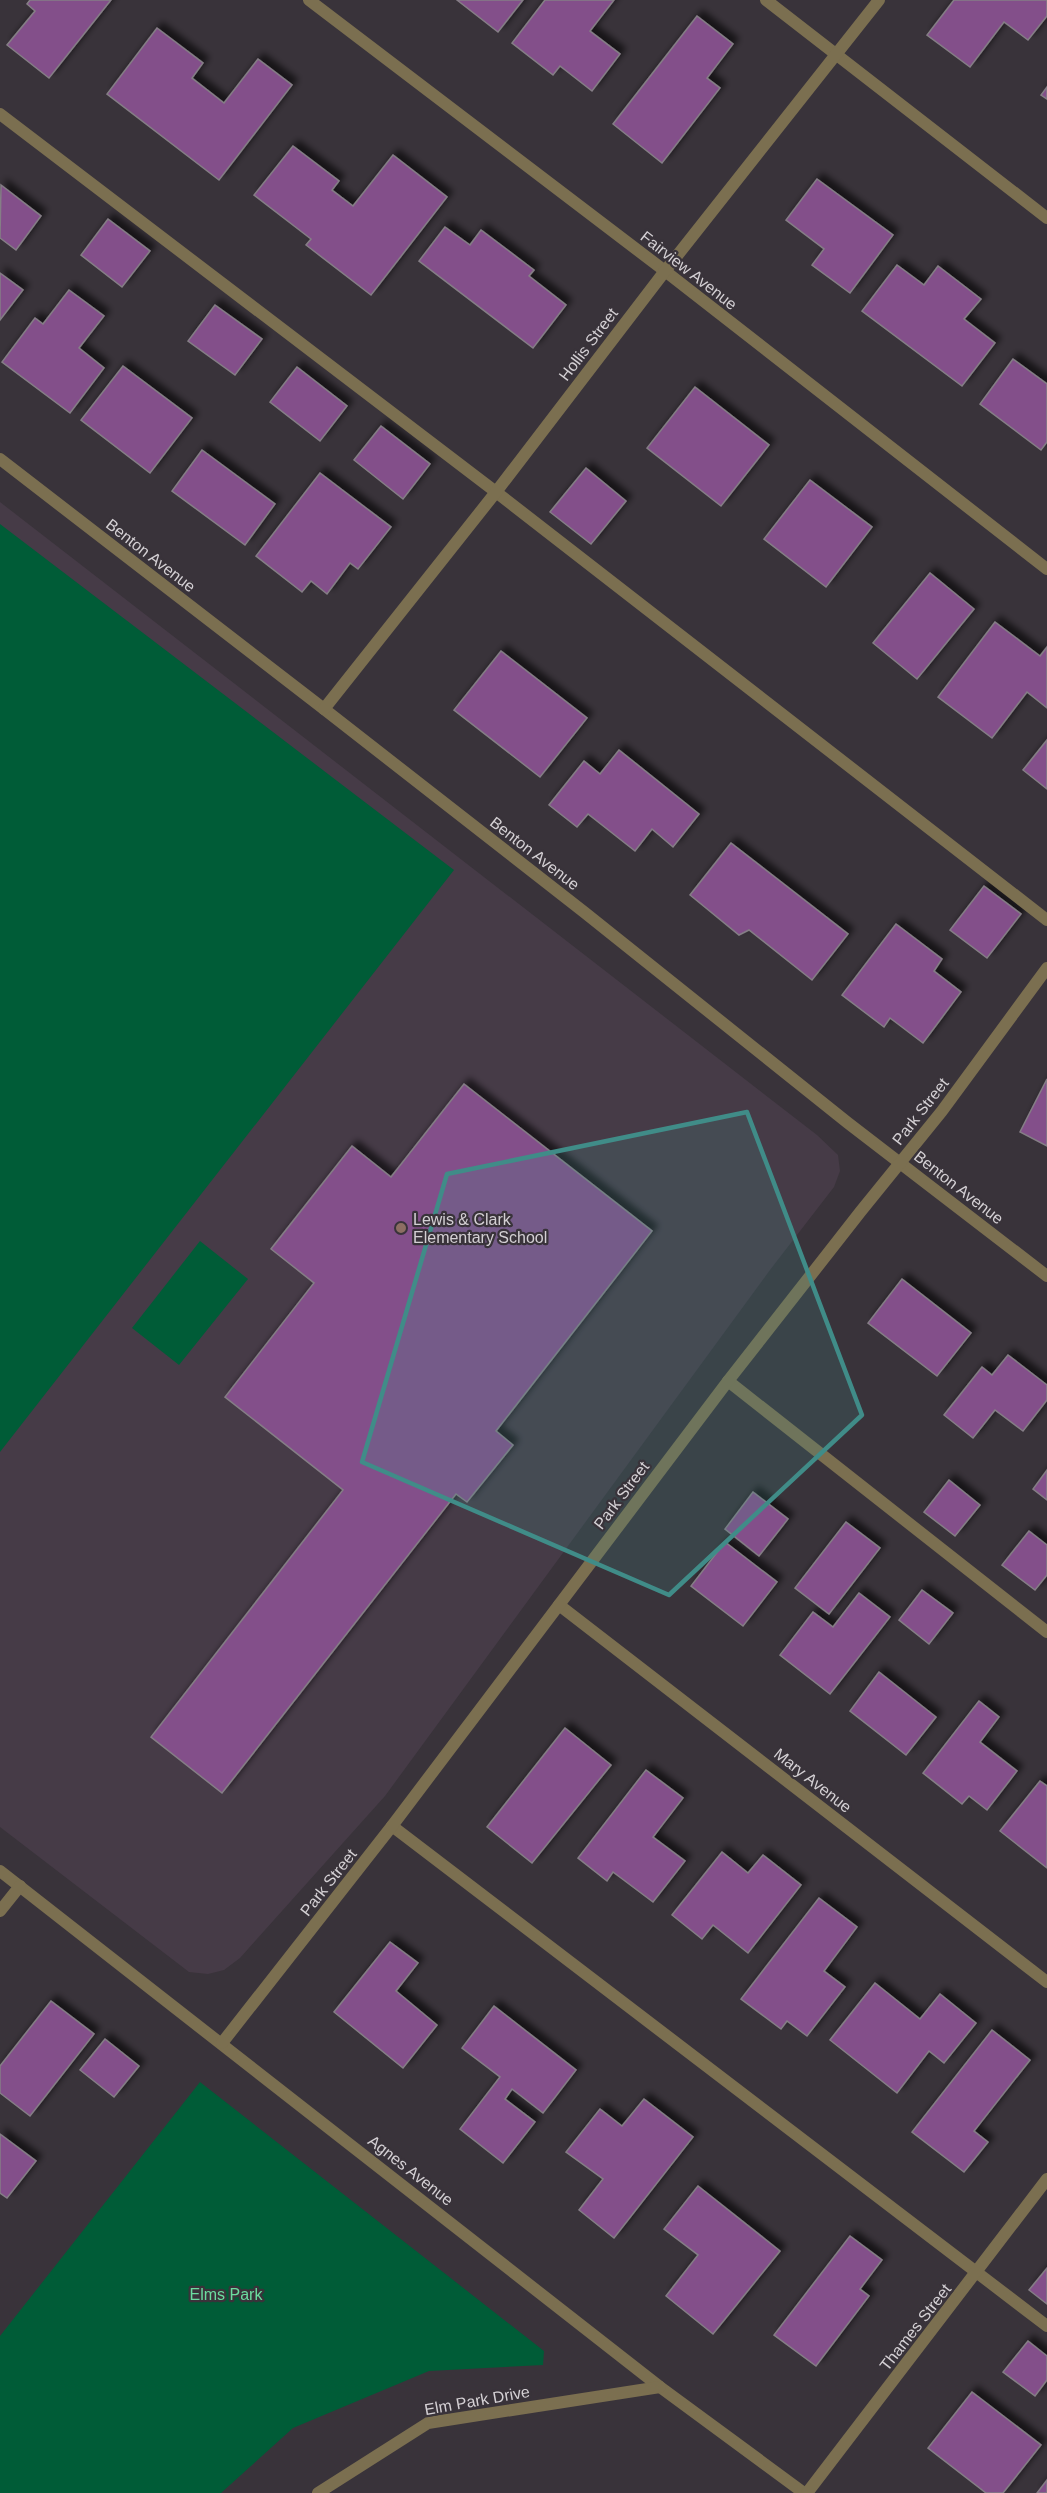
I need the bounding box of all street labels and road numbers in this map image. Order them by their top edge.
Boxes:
street label: Fairview Avenue [637,228,740,313]
street label: Hollis Street [556,304,621,384]
street label: Benton Avenue [103,515,199,595]
street label: Benton Avenue [487,813,583,893]
street label: Park Street [889,1074,952,1148]
street label: Benton Avenue [911,1147,1007,1227]
street label: Park Street [591,1458,653,1532]
street label: Mary Avenue [771,1745,855,1816]
street label: Park Street [297,1845,360,1919]
street label: Agnes Avenue [365,2132,457,2209]
street label: Thames Street [876,2280,955,2374]
street label: Elm Park Drive [423,2383,531,2418]

